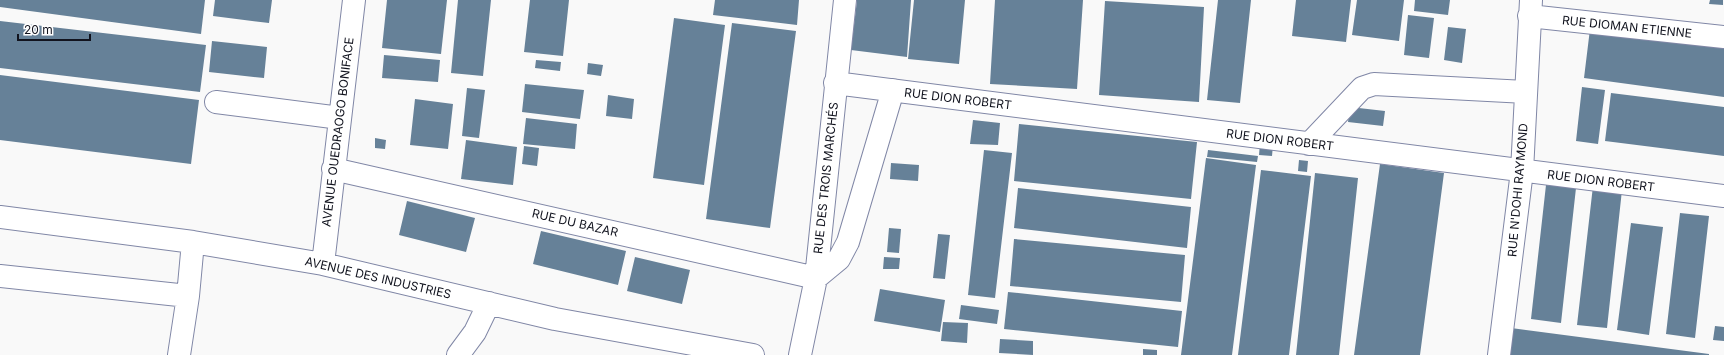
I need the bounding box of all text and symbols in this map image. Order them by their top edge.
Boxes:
street label: RUE DIOMAN ETIENNE [1561,12,1693,41]
scale bar [18,16,90,42]
text: 20 m [24,22,53,37]
street label: AVENUE OUEDRAOGO BONIFACE [318,36,357,228]
street label: RUE DION ROBERT [903,84,1013,113]
street label: RUE DES TROIS MARCHÉS [810,101,841,255]
street label: RUE N'DOHI RAYMOND [1504,122,1531,257]
street label: RUE DION ROBERT [1225,125,1335,154]
street label: RUE DION ROBERT [1546,166,1656,195]
street label: RUE DU BAZAR [531,205,620,240]
street label: AVENUE DES INDUSTRIES [304,253,453,302]

